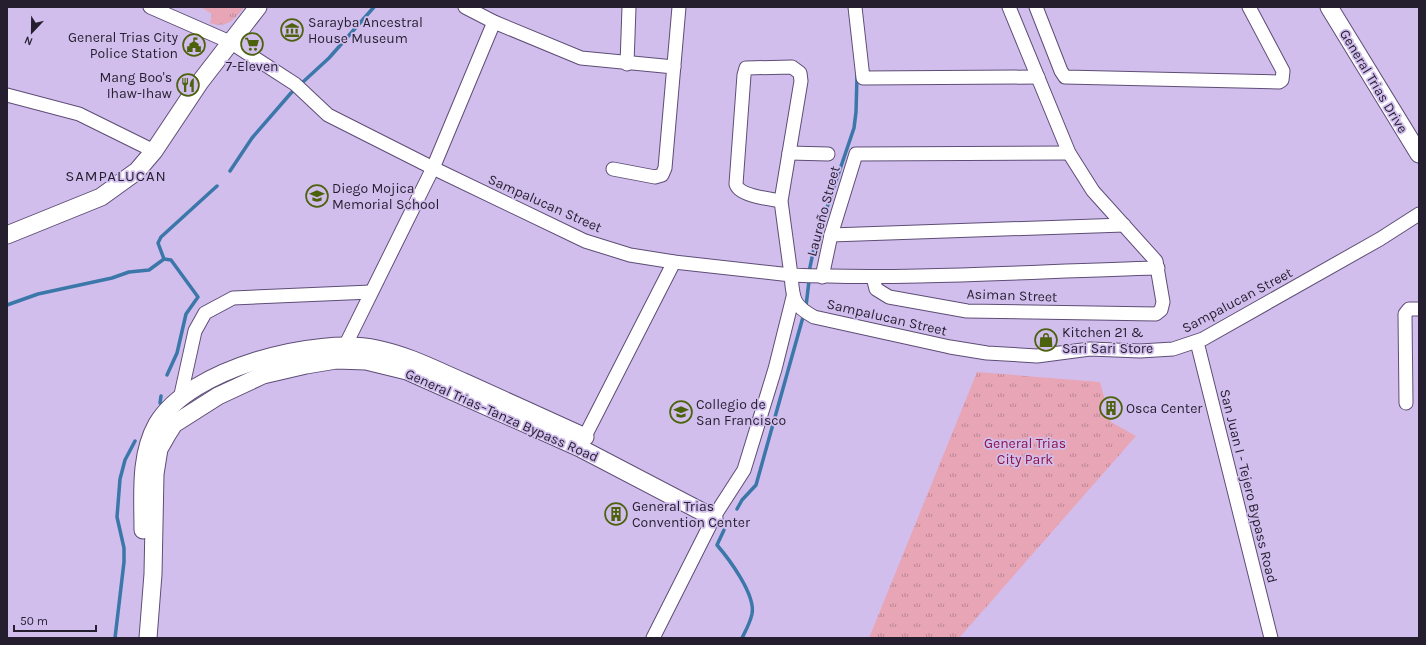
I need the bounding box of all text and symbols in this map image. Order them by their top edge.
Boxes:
north arrow [12,12,52,52]
place label: Sarayba Ancestral House Museum [308,14,423,47]
museum icon: Sarayba Ancestral House Museum [279,17,305,43]
street label: General Trias Drive [1336,26,1411,136]
place label: General Trias City Police Station [68,29,178,62]
supermarket icon: 7-Eleven [239,31,265,57]
public building icon: General Trias City Police Station [181,32,207,58]
text: N [22,33,35,48]
place label: 7-Eleven [225,58,279,75]
place label: Mang Boo's Ihaw-Ihaw [100,69,172,102]
restaurant icon: Mang Boo's Ihaw-Ihaw [175,72,201,98]
street label: Laureño Street [803,164,844,258]
district label: SAMPALUCAN [65,167,167,185]
street label: Sampalucan Street [485,171,604,236]
place label: Diego Mojica Memorial School [332,180,439,213]
school or university icon: Diego Mojica Memorial School [304,183,330,209]
street label: Sampalucan Street [1179,264,1295,337]
street label: Asiman Street [966,285,1058,306]
street label: Sampalucan Street [825,295,949,340]
place label: Kitchen 21 & Sari Sari Store [1062,324,1153,357]
shop icon: Kitchen 21 & Sari Sari Store [1033,327,1059,353]
street label: General Trias–Tanza Bypass Road [403,365,601,466]
street label: San Juan I - Tejero Bypass Road [1216,387,1281,585]
building icon: Osca Center [1098,395,1124,421]
place label: Collegio de San Francisco [696,396,786,429]
school or university icon: Collegio de San Francisco [668,399,694,425]
place label: Osca Center [1126,400,1203,417]
park label: General Trias City Park [984,435,1066,468]
place label: General Trias Convention Center [632,498,751,531]
building icon: General Trias Convention Center [603,501,629,527]
scale bar [14,607,96,633]
text: 50 m [20,614,48,628]

